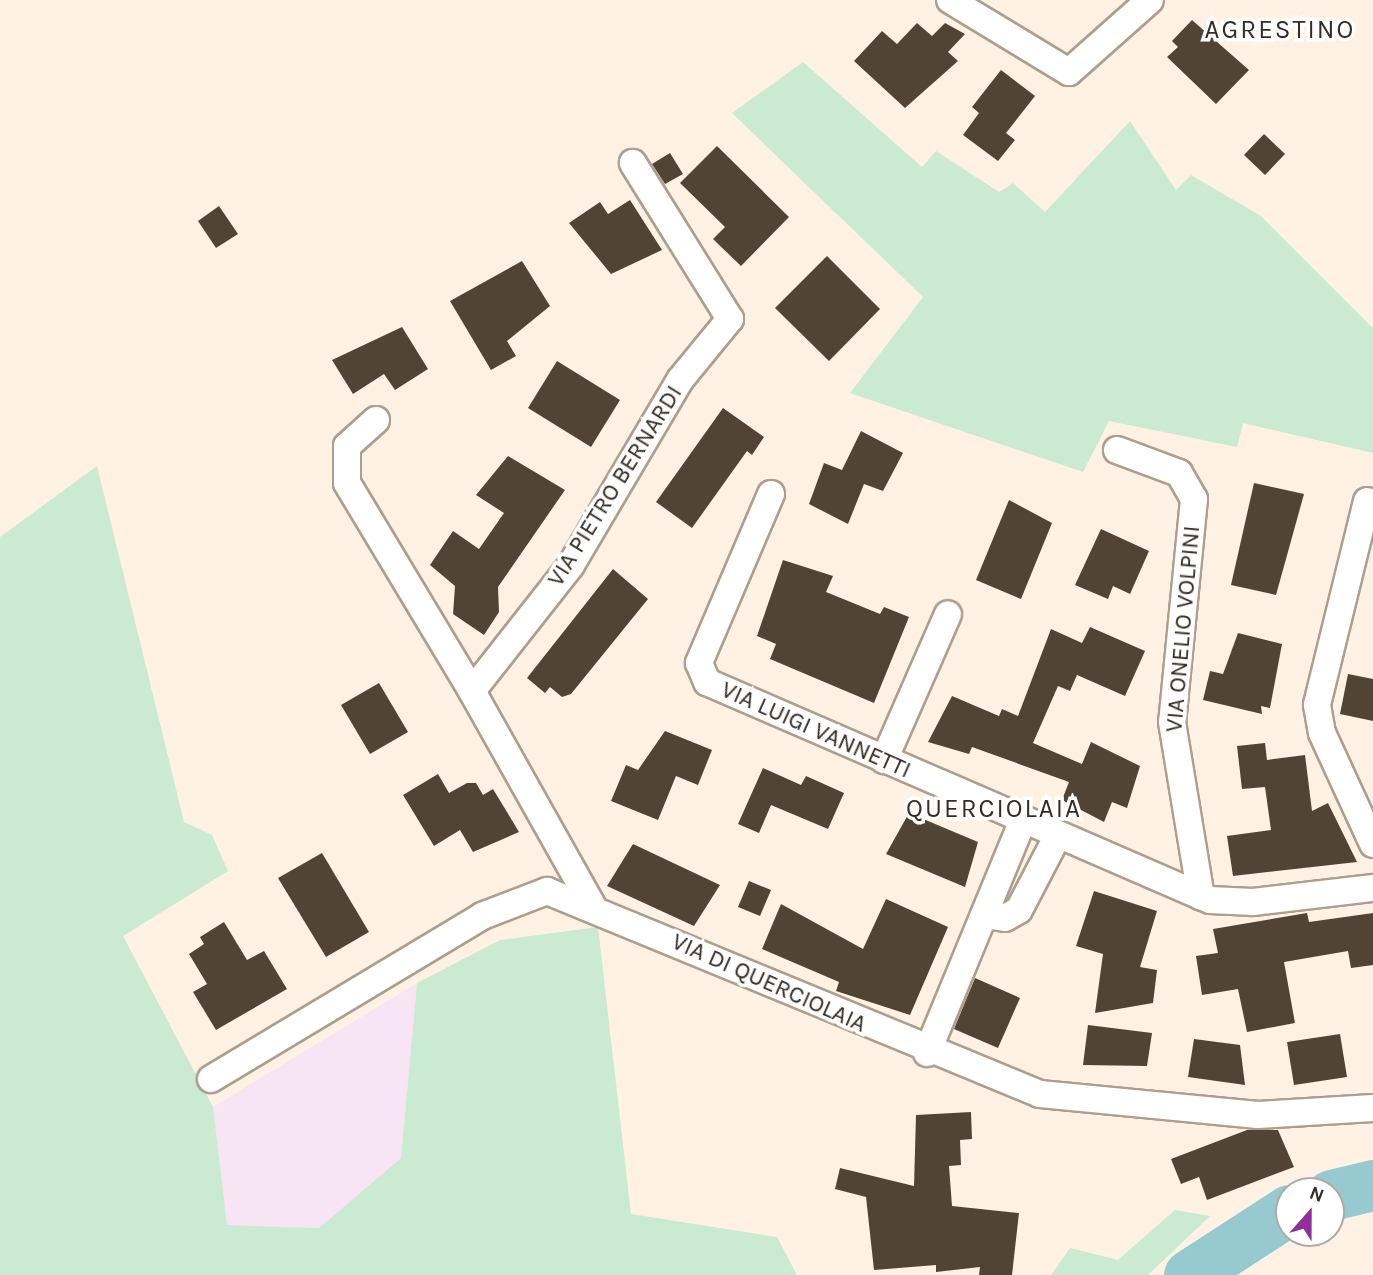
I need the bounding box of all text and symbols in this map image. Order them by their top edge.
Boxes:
district label: AGRESTINO [1206,14,1354,46]
street label: VIA PIETRO BERNARDI [541,380,689,592]
street label: VIA ONELIO VOLPINI [1160,524,1206,734]
street label: VIA LUIGI VANNETTI [717,675,915,785]
district label: QUERCIOLAIA [907,793,1081,825]
street label: VIA DI QUERCIOLAIA [667,927,871,1039]
north arrow [1275,1177,1345,1247]
text: N [1307,1182,1327,1207]

